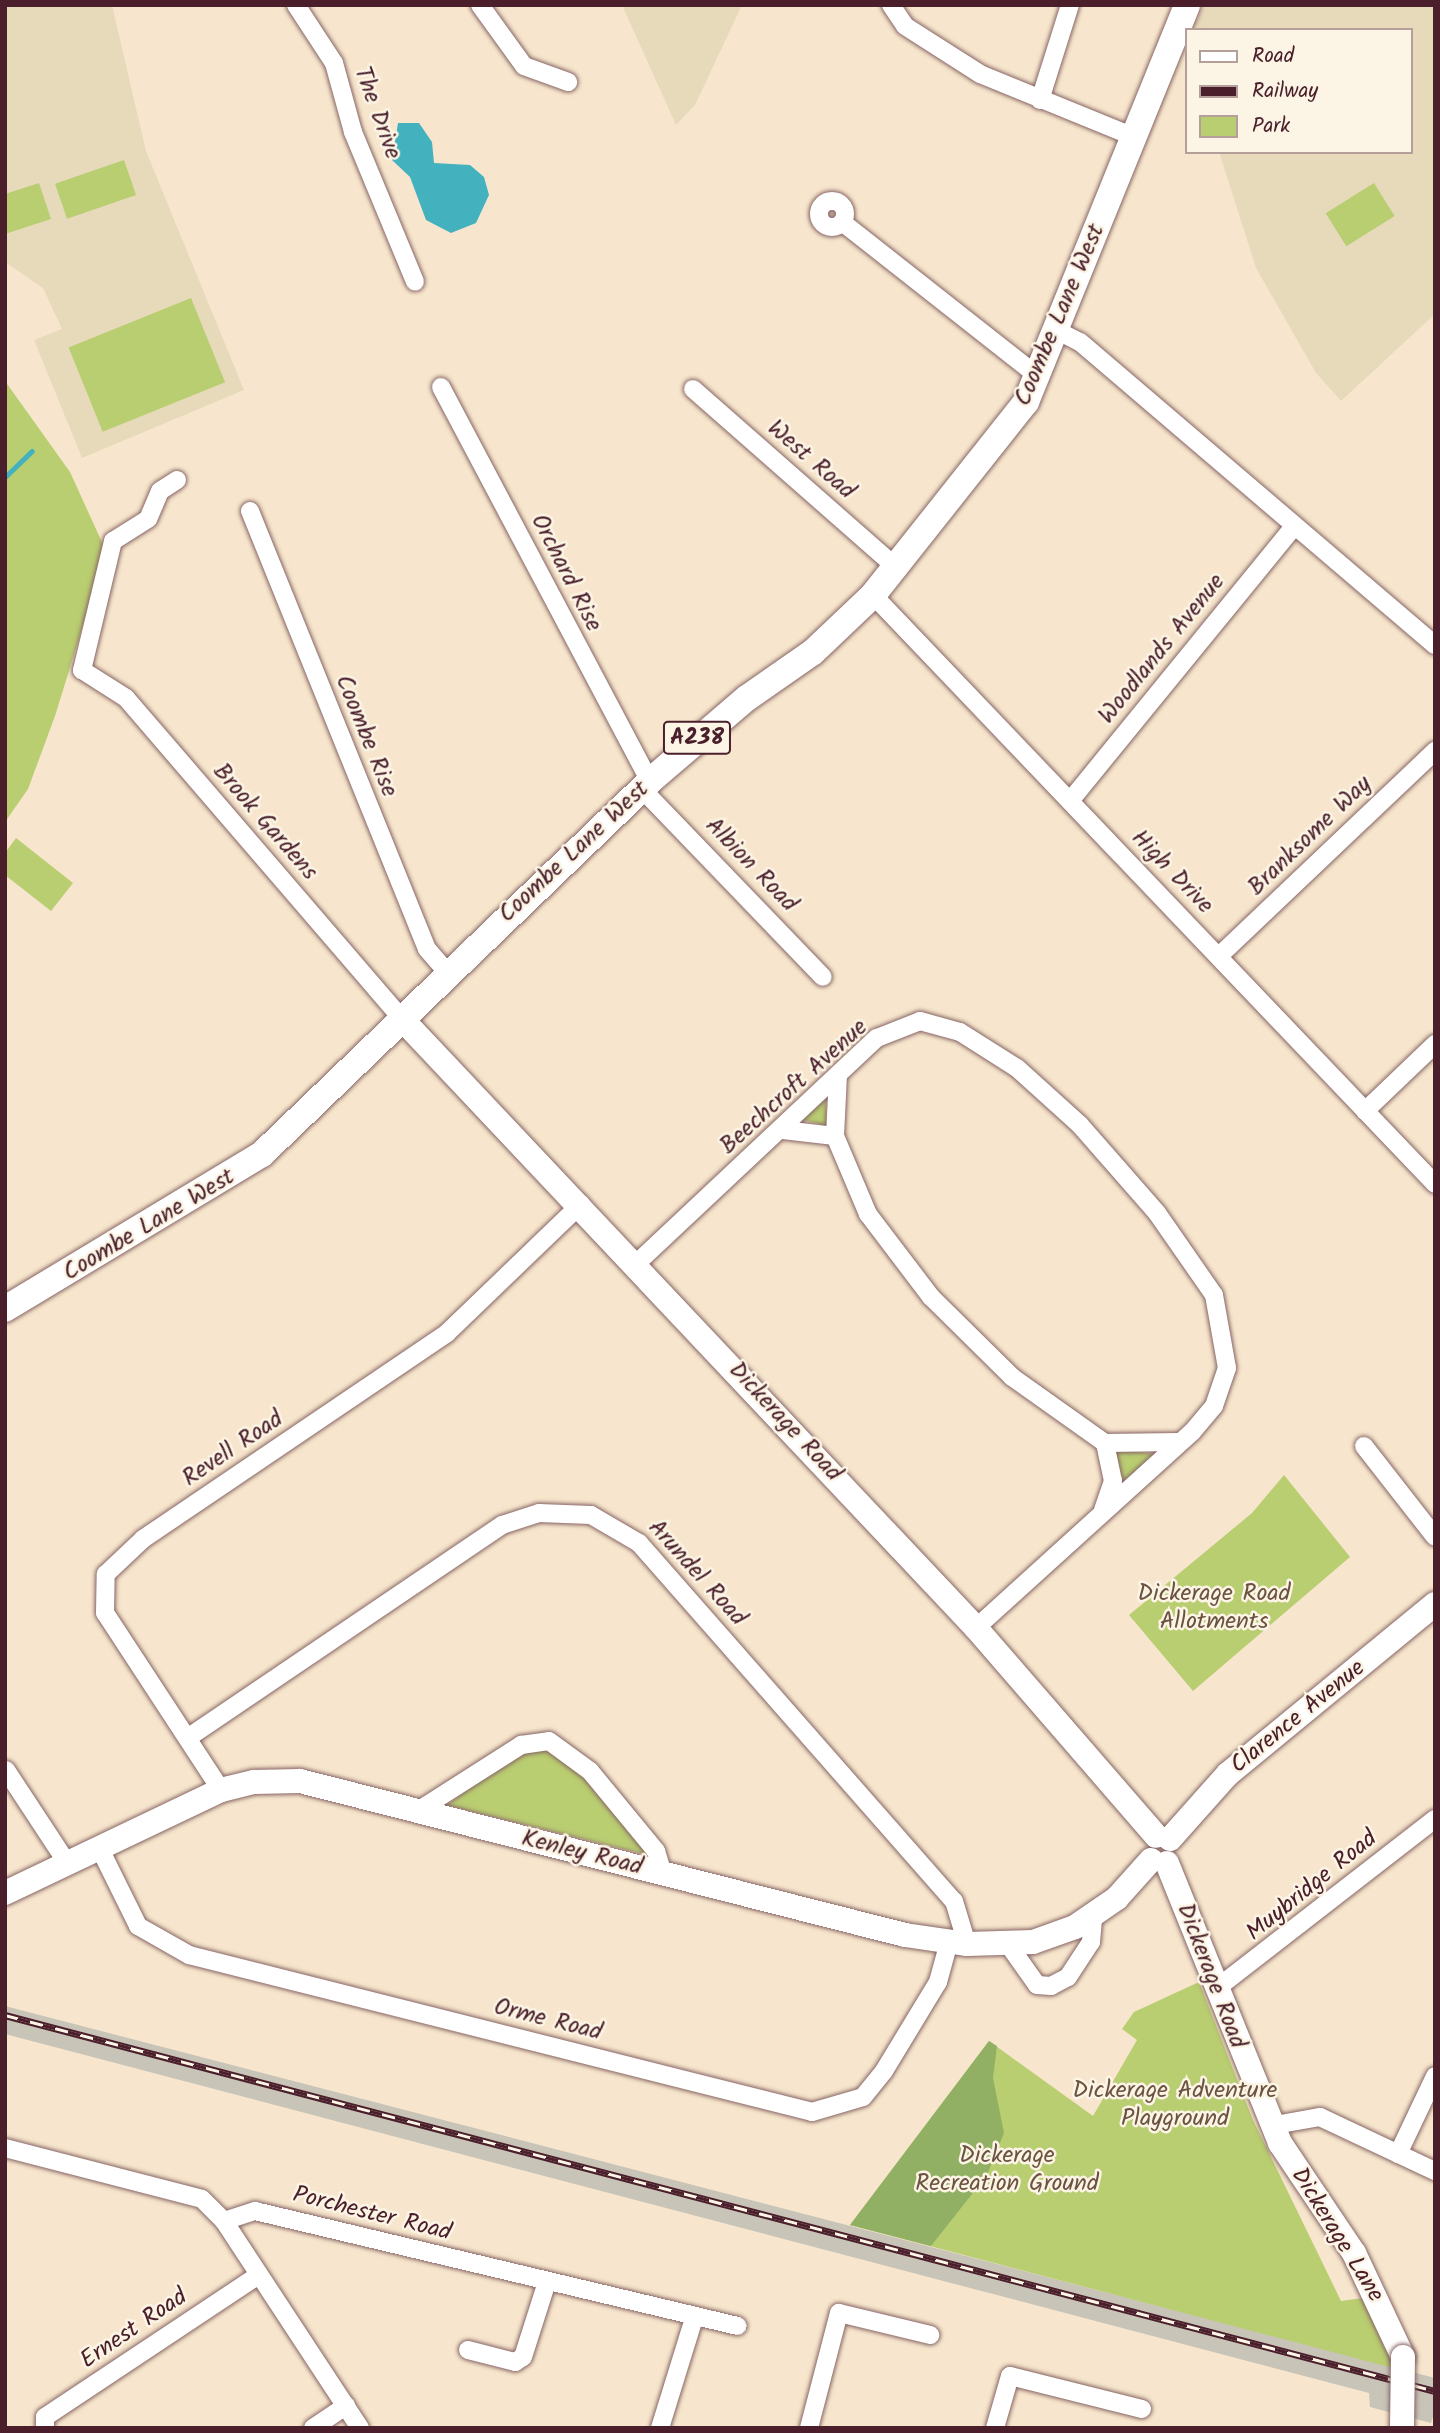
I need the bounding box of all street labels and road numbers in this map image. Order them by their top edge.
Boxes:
street label: The Drive [347,63,407,163]
street label: Coombe Lane West [1009,220,1111,410]
street label: West Road [761,414,861,506]
street label: Orchard Rise [524,510,608,636]
street label: Woodlands Avenue [1093,568,1231,730]
street label: Coombe Rise [328,671,404,801]
road number: A238 [662,718,732,758]
street label: Brook Gardens [206,758,324,886]
street label: Branksome Way [1242,770,1378,902]
street label: Coombe Lane West [493,775,655,929]
street label: Albion Road [699,812,803,918]
street label: High Drive [1125,824,1219,920]
street label: Beechcroft Avenue [714,1013,874,1161]
street label: Coombe Lane West [58,1162,240,1288]
street label: Dickerage Road [722,1356,848,1488]
street label: Revell Road [177,1405,289,1493]
street label: Arundel Road [642,1514,752,1632]
street label: Clarence Avenue [1225,1654,1371,1780]
street label: Kenley Road [519,1824,645,1882]
street label: Muybridge Road [1241,1824,1383,1948]
street label: Dickerage Road [1170,1899,1252,2053]
street label: Orme Road [491,1993,605,2047]
street label: Dickerage Lane [1284,2163,1390,2307]
street label: Porchester Road [290,2180,454,2248]
street label: Ernest Road [75,2283,193,2375]

